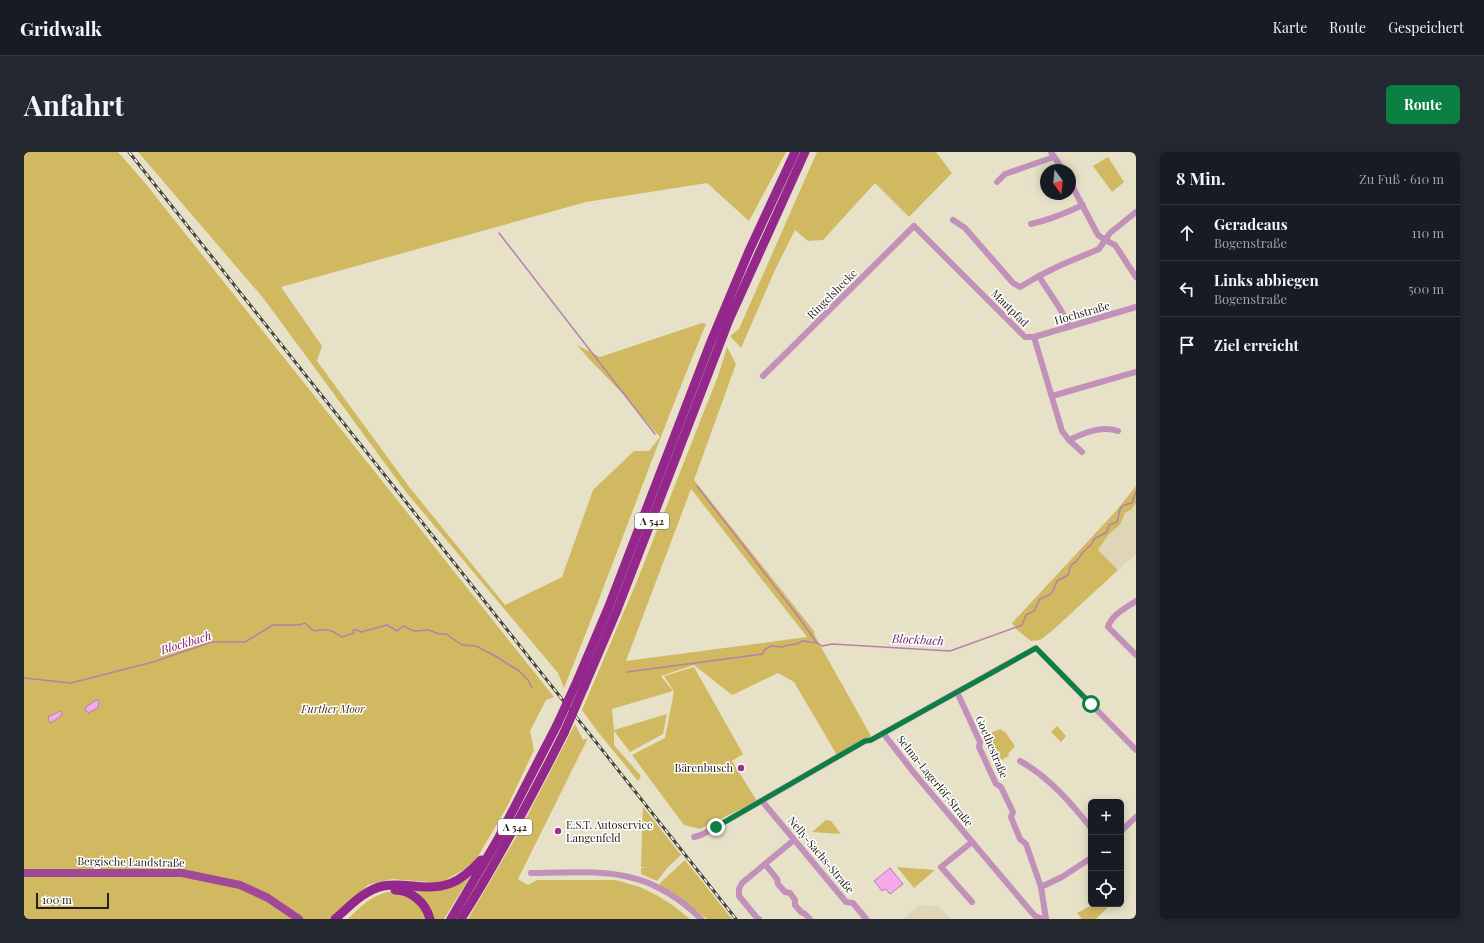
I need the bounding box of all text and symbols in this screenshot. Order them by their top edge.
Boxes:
text: Gridwalk [20,15,102,41]
text: Karte [1273,18,1307,37]
text: Route [1329,18,1366,37]
text: Gespeichert [1388,18,1464,37]
button: Route [1386,85,1460,124]
text: Anfahrt [24,86,124,123]
north arrow [1040,164,1076,200]
text: 8 Min. [1176,167,1226,189]
text: Zu Fuß · 610 m [1359,170,1444,187]
text: Geradeaus [1214,214,1288,234]
icon: ahead [1176,222,1198,244]
text: 110 m [1412,224,1444,241]
text: Bogenstraße [1214,234,1287,251]
street label: Ringelshecke [803,265,860,322]
text: Links abbiegen [1214,270,1319,290]
icon: left [1176,278,1198,300]
text: 500 m [1408,280,1444,297]
street label: Mautpfad [988,286,1033,330]
text: Bogenstraße [1214,290,1287,307]
street label: Hochstraße [1052,297,1112,328]
icon: arrive [1176,334,1198,356]
text: Ziel erreicht [1214,335,1299,355]
road number: A 542 [635,513,669,529]
water label: Blockbach [158,627,213,658]
water label: Blockbach [891,630,944,648]
route start [1082,695,1100,713]
park label: Further Moor [300,701,365,716]
street label: Goethestraße [973,713,1013,781]
street label: Selma-Lagerlöf-Straße [894,732,977,830]
place label: Bärenbusch [675,760,734,775]
marker: Bärenbusch [736,763,746,773]
map controls [1088,799,1124,907]
button: + [1088,799,1124,835]
street label: Nelly-Sachs-Straße [785,813,858,897]
place label: E.S.T. Autoservice Langenfeld [566,817,653,845]
route end [707,818,725,836]
road number: A 542 [498,819,532,835]
marker: E.S.T. Autoservice Langenfeld [553,826,563,836]
button: − [1088,835,1124,871]
street label: Bergische Landstraße [77,853,185,870]
button: locate [1088,871,1124,907]
scale bar [36,891,109,910]
text: 100 m [42,892,72,907]

